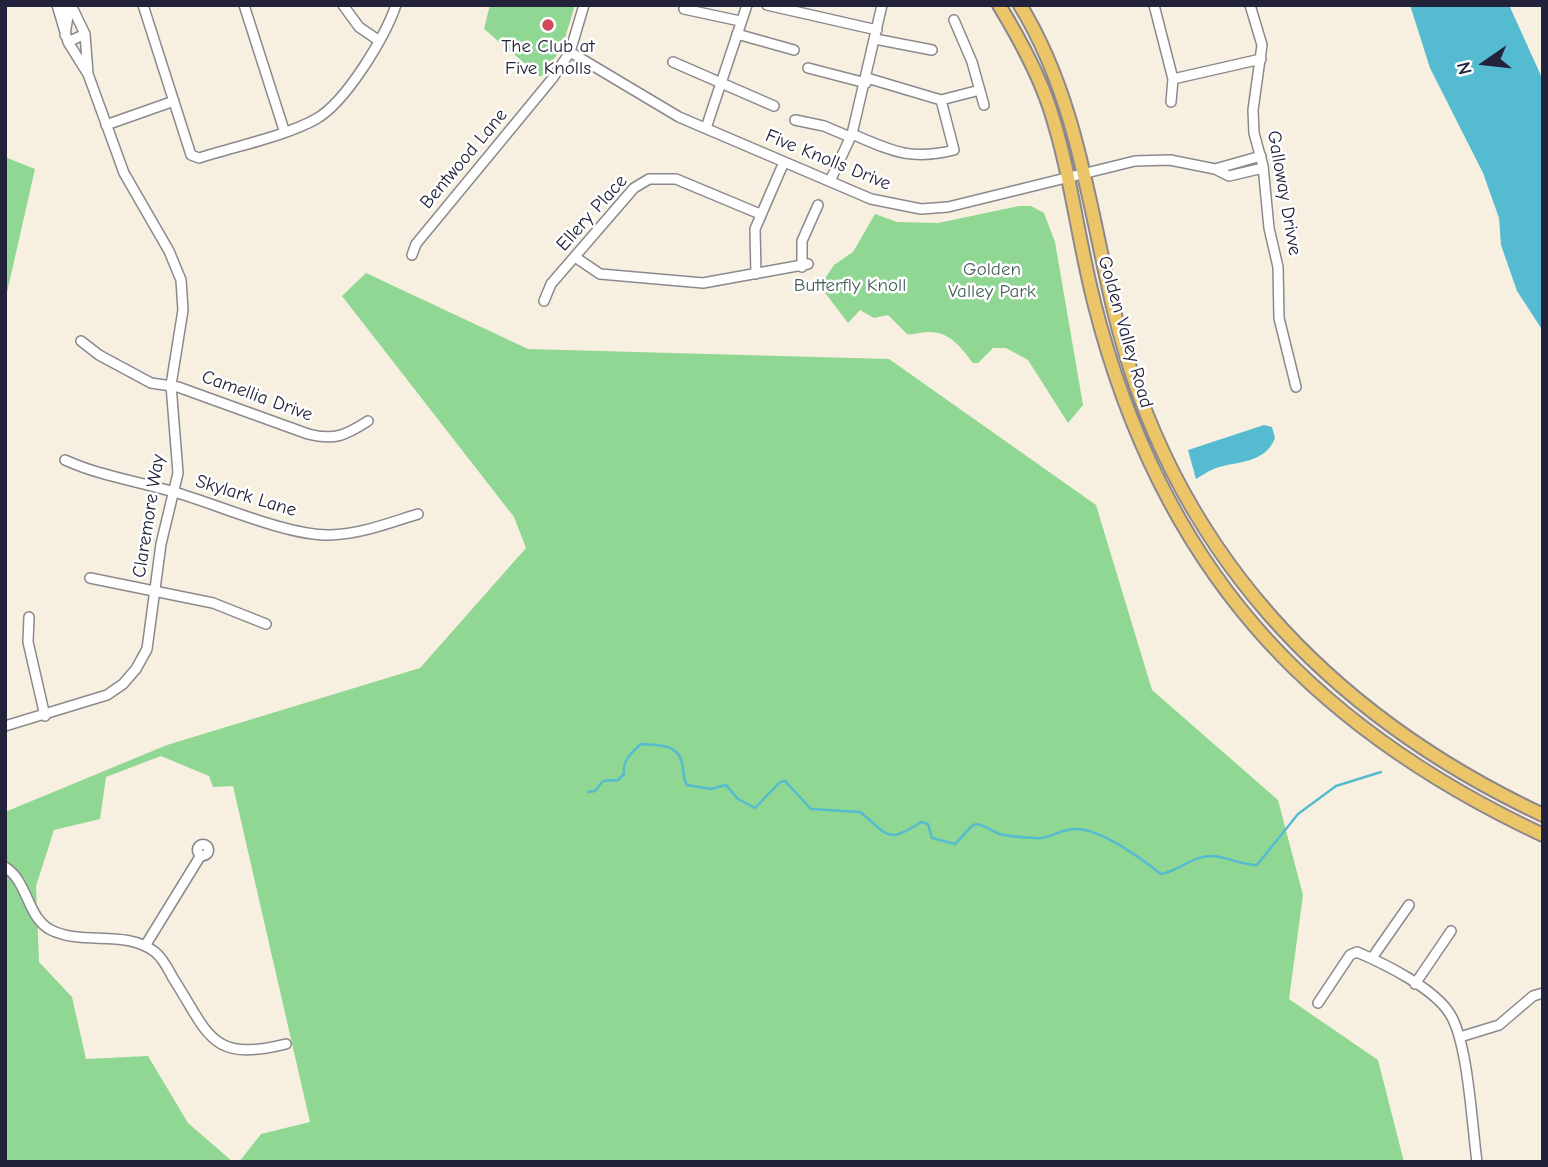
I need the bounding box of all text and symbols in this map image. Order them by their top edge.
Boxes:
marker: The Club at Five Knolls [540,17,556,33]
north arrow [1450,28,1520,98]
place label: The Club at Five Knolls [501,36,595,80]
text: N [1452,59,1477,77]
street label: Bentwood Lane [415,104,513,214]
street label: Five Knolls Drive [762,124,894,196]
street label: Galloway Drivve [1262,129,1306,257]
street label: Ellery Place [552,170,632,256]
street label: Golden Valley Road [1092,253,1158,411]
park label: Golden Valley Park [948,259,1036,303]
park label: Butterfly Knoll [794,275,906,297]
street label: Camellia Drive [198,365,316,427]
street label: Claremore Way [128,453,170,579]
street label: Skylark Lane [193,470,299,522]

